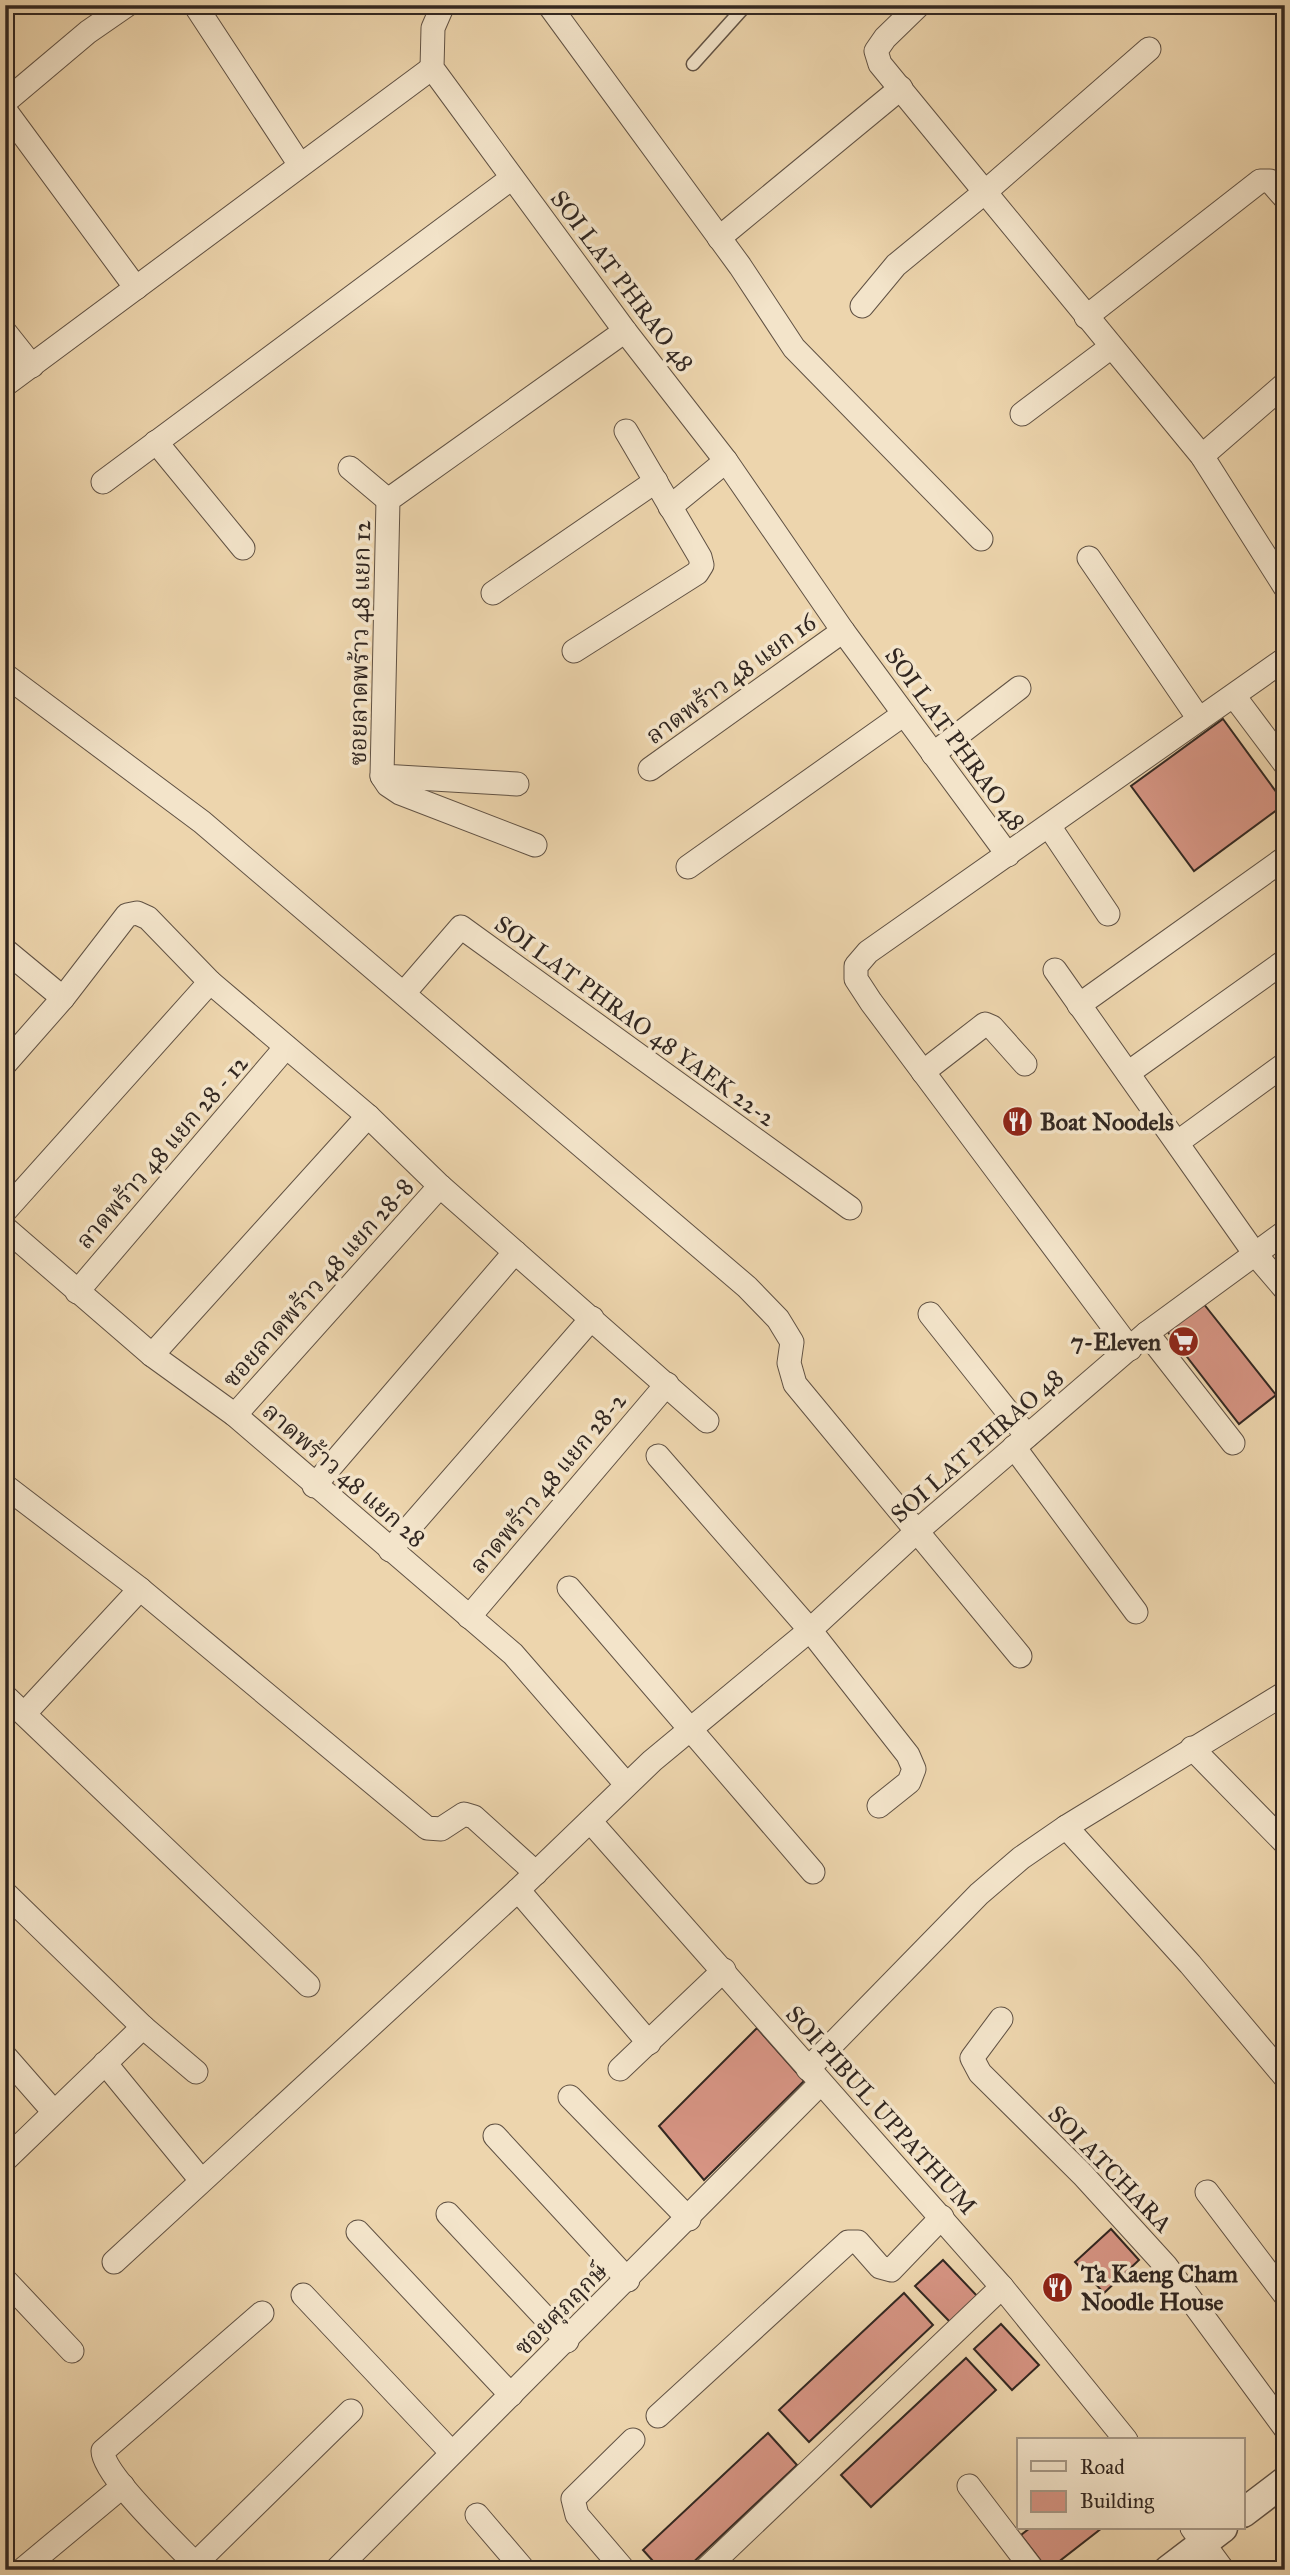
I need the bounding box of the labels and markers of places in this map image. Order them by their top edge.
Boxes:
restaurant icon: Boat Noodels [1000,1105,1034,1139]
place label: Boat Noodels [1040,1107,1174,1137]
supermarket icon: 7-Eleven [1167,1325,1201,1359]
place label: 7-Eleven [1071,1327,1161,1357]
place label: Ta Kaeng Cham Noodle House [1080,2259,1239,2317]
restaurant icon: Ta Kaeng Cham Noodle House [1041,2271,1075,2305]

